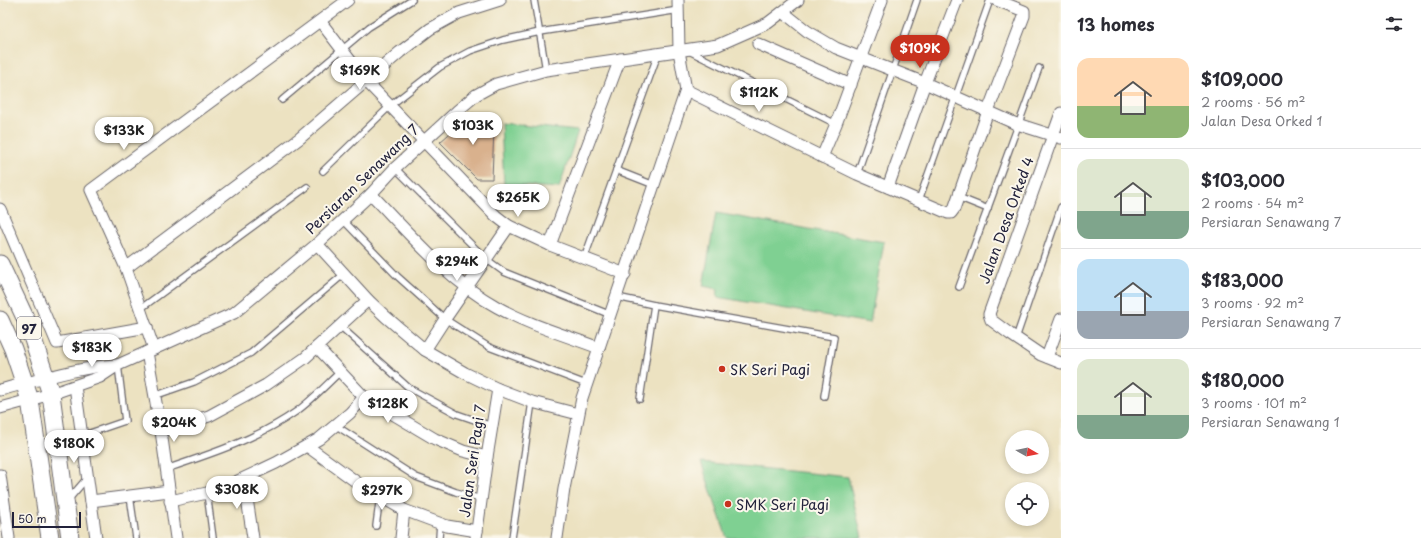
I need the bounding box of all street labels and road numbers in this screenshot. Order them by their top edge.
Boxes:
street label: Persiaran Senawang 7 [300,119,424,239]
street label: Jalan Desa Orked 4 [973,154,1039,286]
road number: 97 [17,317,41,339]
street label: Jalan Seri Pagi 7 [454,403,490,519]

